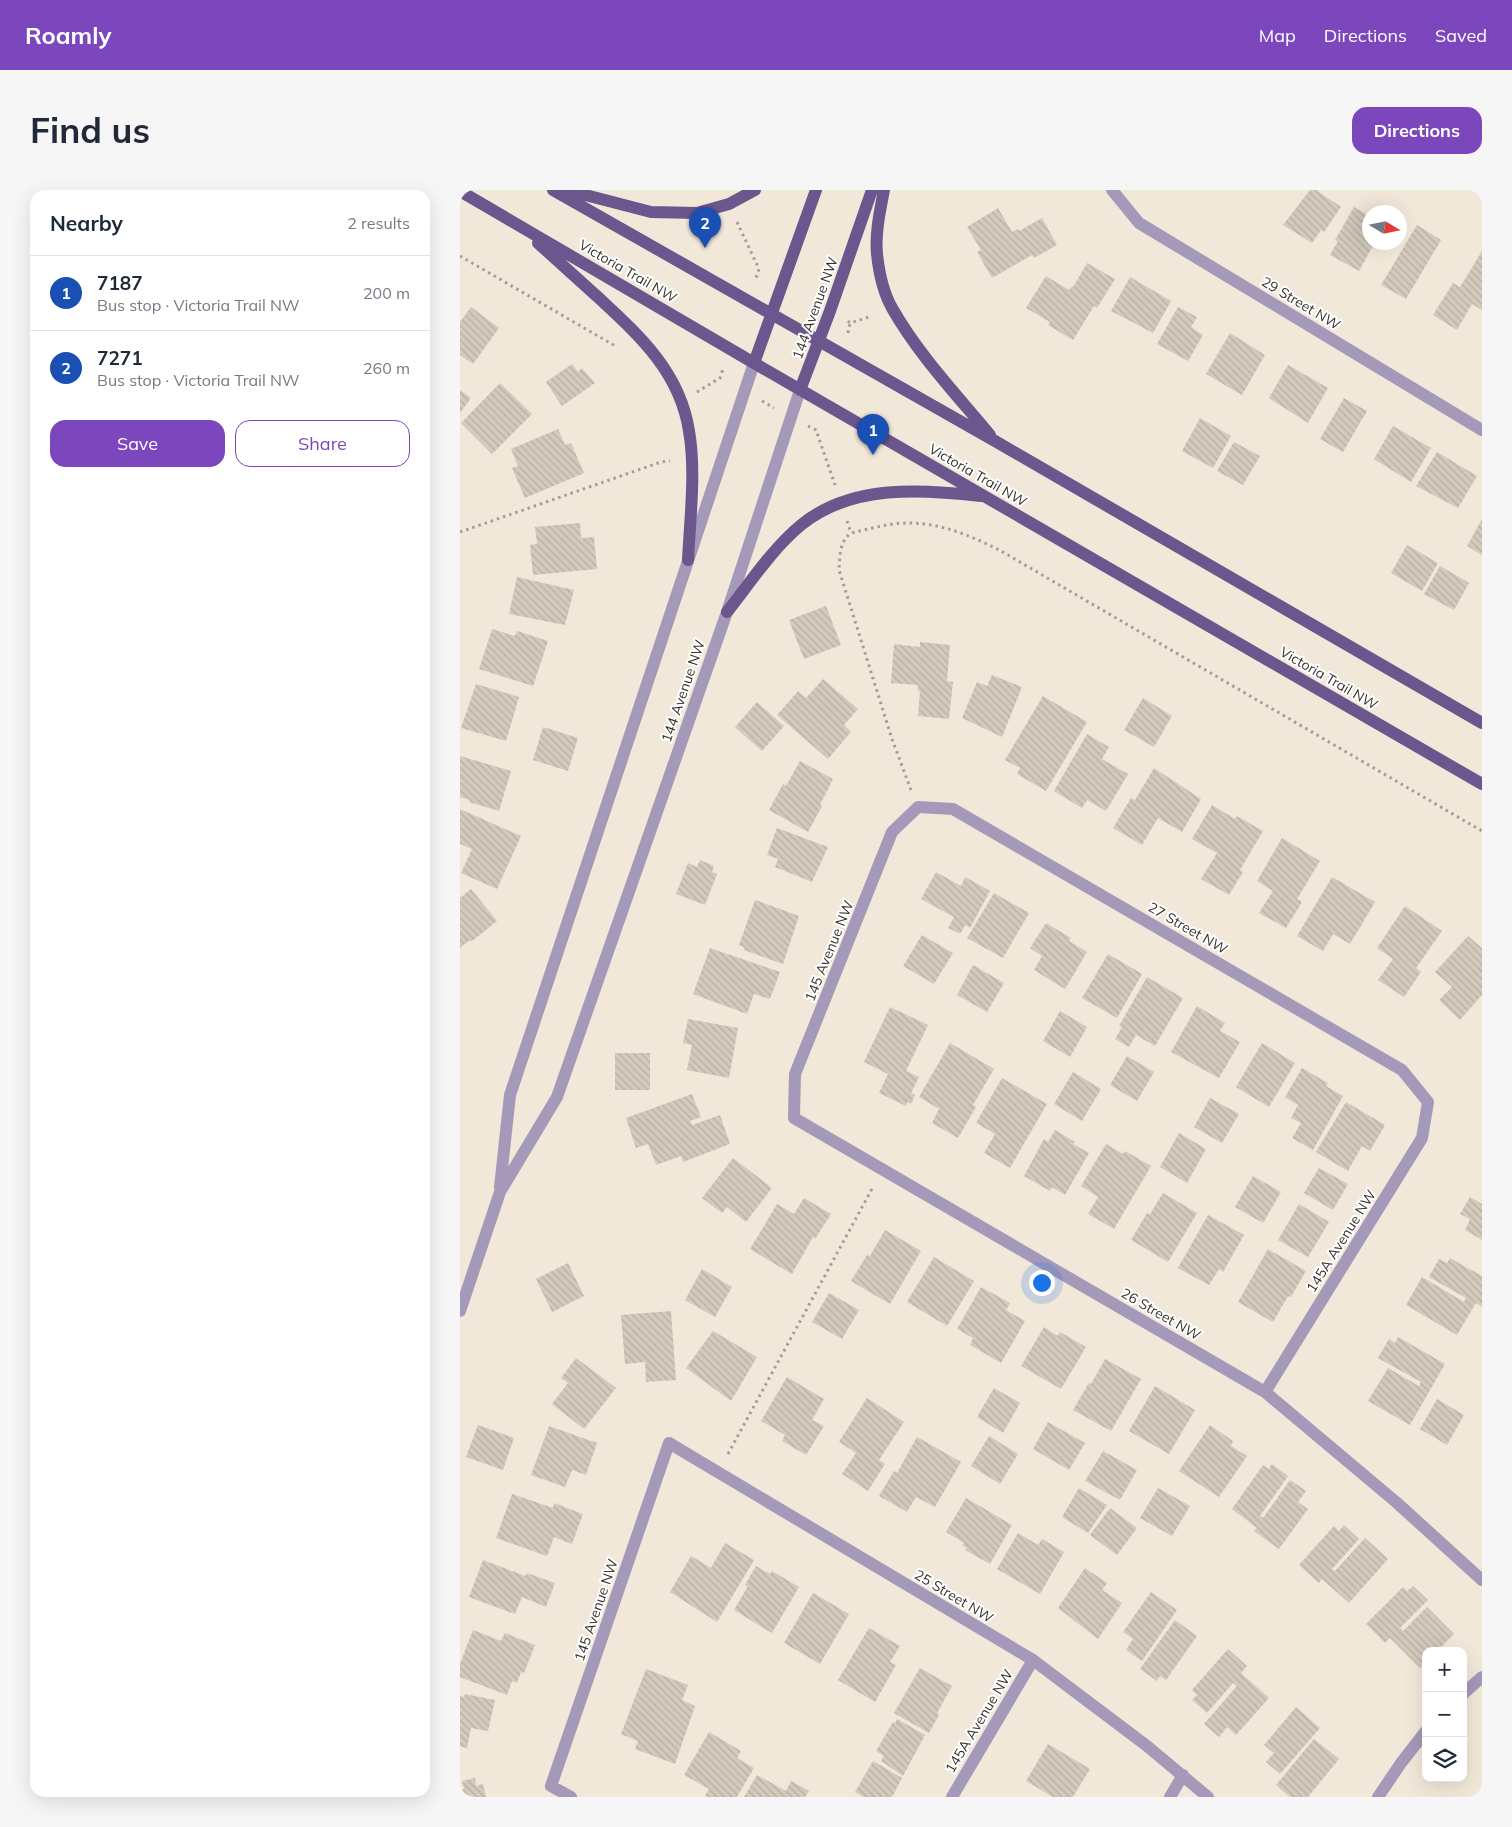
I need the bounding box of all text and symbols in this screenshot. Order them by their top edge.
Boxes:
text: Roamly [25,20,112,50]
text: Map [1259,24,1296,47]
text: Directions [1324,24,1407,47]
text: Saved [1435,24,1487,47]
button: Directions [1352,107,1482,154]
text: Find us [30,108,150,152]
north arrow [1362,205,1407,250]
pin: 2 [689,207,721,248]
text: Nearby [50,210,123,236]
text: 2 results [347,213,410,233]
street label: Victoria Trail NW [576,236,681,307]
street label: 144 Avenue NW [788,254,842,361]
text: 7187 [97,271,143,295]
street label: 29 Street NW [1258,272,1344,334]
text: 1 [61,283,71,303]
text: 200 m [363,283,410,303]
text: Bus stop · Victoria Trail NW [97,295,300,315]
text: 7271 [97,346,143,370]
text: 2 [61,358,71,378]
text: 260 m [363,358,410,378]
text: Bus stop · Victoria Trail NW [97,370,300,390]
pin: 1 [857,414,889,455]
button: Save [50,420,225,467]
button: Share [235,420,410,467]
street label: Victoria Trail NW [926,440,1031,511]
street label: 144 Avenue NW [657,637,709,745]
street label: Victoria Trail NW [1277,643,1382,714]
street label: 145 Avenue NW [801,897,858,1004]
street label: 27 Street NW [1145,898,1231,958]
street label: 145A Avenue NW [1302,1186,1380,1296]
your location [1029,1270,1055,1296]
street label: 26 Street NW [1118,1284,1204,1344]
street label: 145 Avenue NW [570,1556,622,1664]
street label: 25 Street NW [911,1565,997,1627]
map controls [1422,1647,1467,1782]
button: + [1422,1647,1467,1692]
street label: 145A Avenue NW [941,1666,1017,1776]
button: − [1422,1692,1467,1737]
button: layers [1422,1737,1467,1782]

